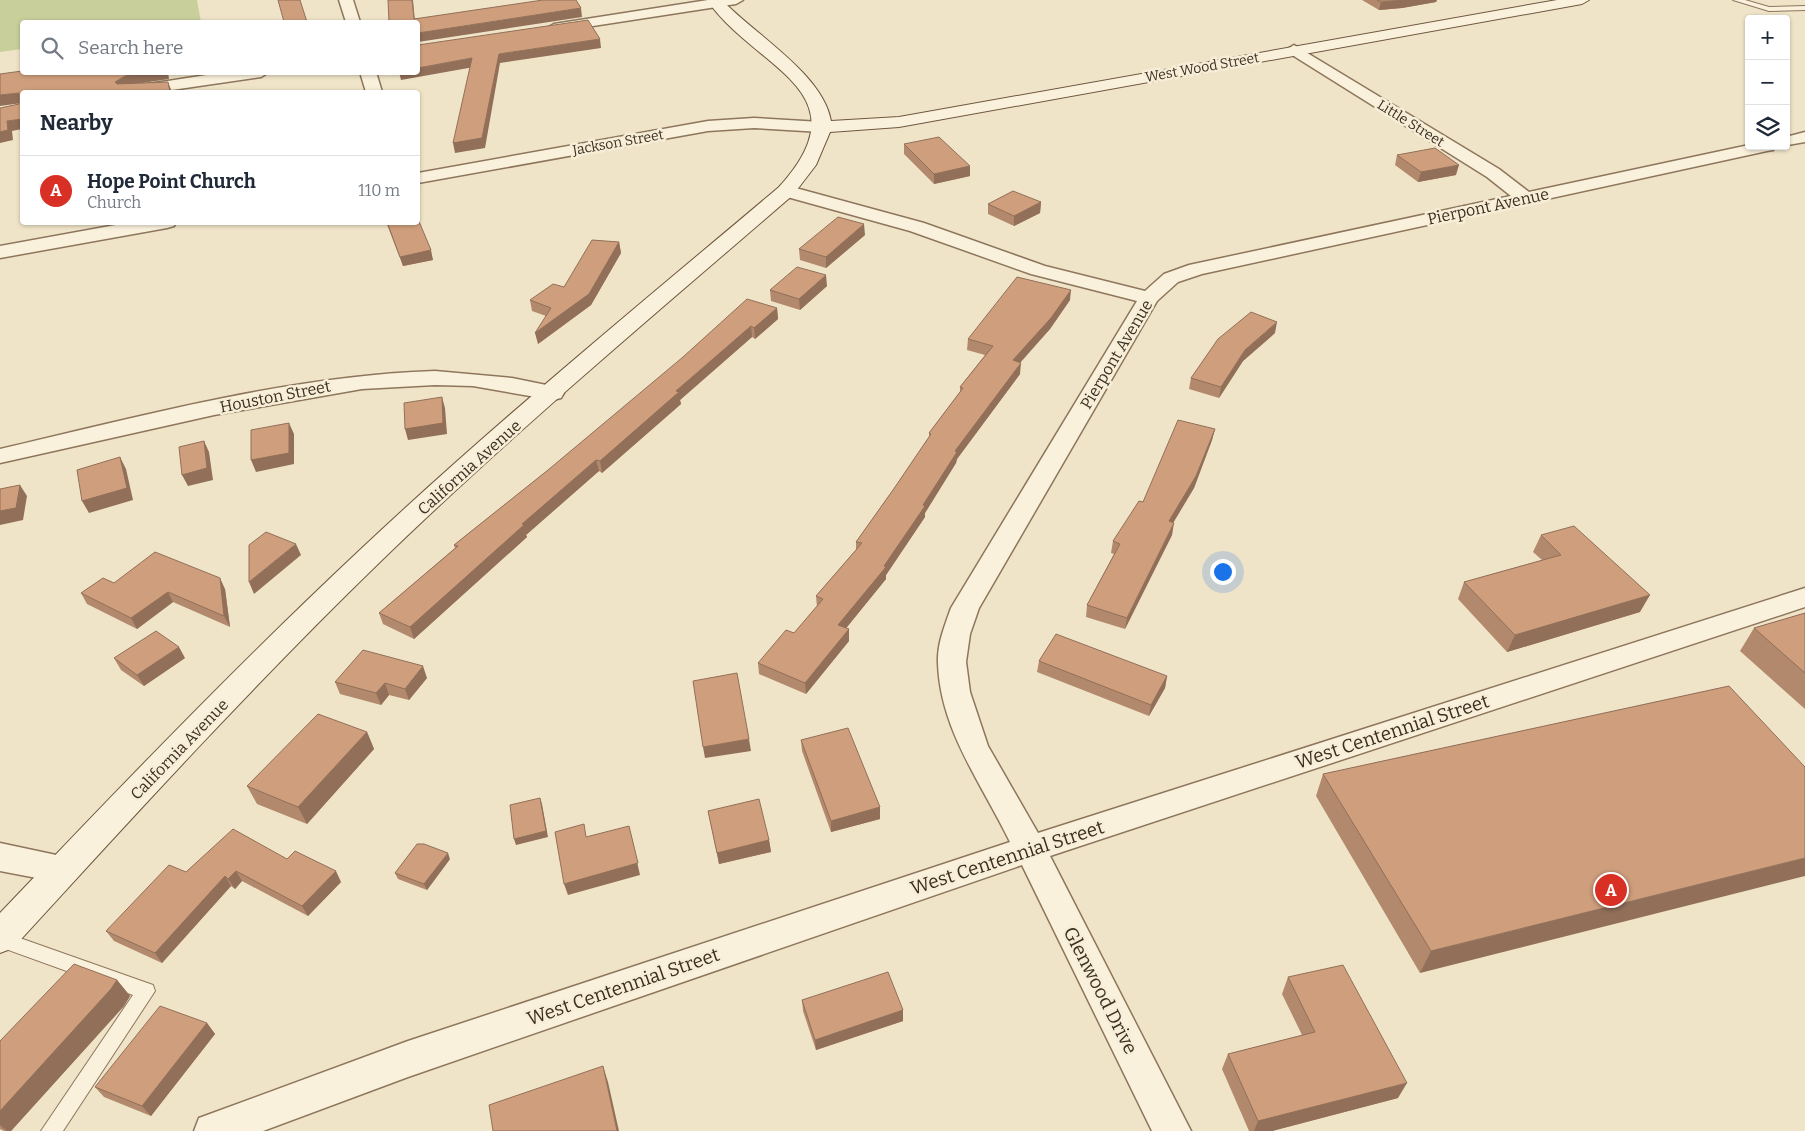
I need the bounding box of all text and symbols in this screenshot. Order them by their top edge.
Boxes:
map controls [1745,15,1790,150]
button: + [1745,15,1790,60]
search box [20,20,420,75]
icon: search [38,34,66,62]
text: Search here [78,36,183,59]
street label: West Wood Street [1144,49,1260,86]
button: − [1745,60,1790,105]
street label: Little Street [1374,96,1447,151]
button: layers [1745,105,1790,150]
text: Nearby [40,110,113,136]
street label: Jackson Street [570,126,665,159]
text: Hope Point Church [87,170,256,193]
text: A [50,181,62,200]
text: 110 m [358,181,400,200]
street label: Pierpont Avenue [1426,184,1551,229]
text: Church [87,193,141,212]
street label: Pierpont Avenue [1076,296,1156,412]
street label: Houston Street [218,376,332,417]
street label: California Avenue [414,416,525,519]
your location [1210,559,1236,585]
street label: West Centennial Street [1292,689,1492,774]
street label: California Avenue [127,695,232,804]
street label: West Centennial Street [907,815,1107,900]
pin: A [1595,871,1627,909]
street label: Glenwood Drive [1059,923,1143,1058]
street label: West Centennial Street [524,943,723,1030]

